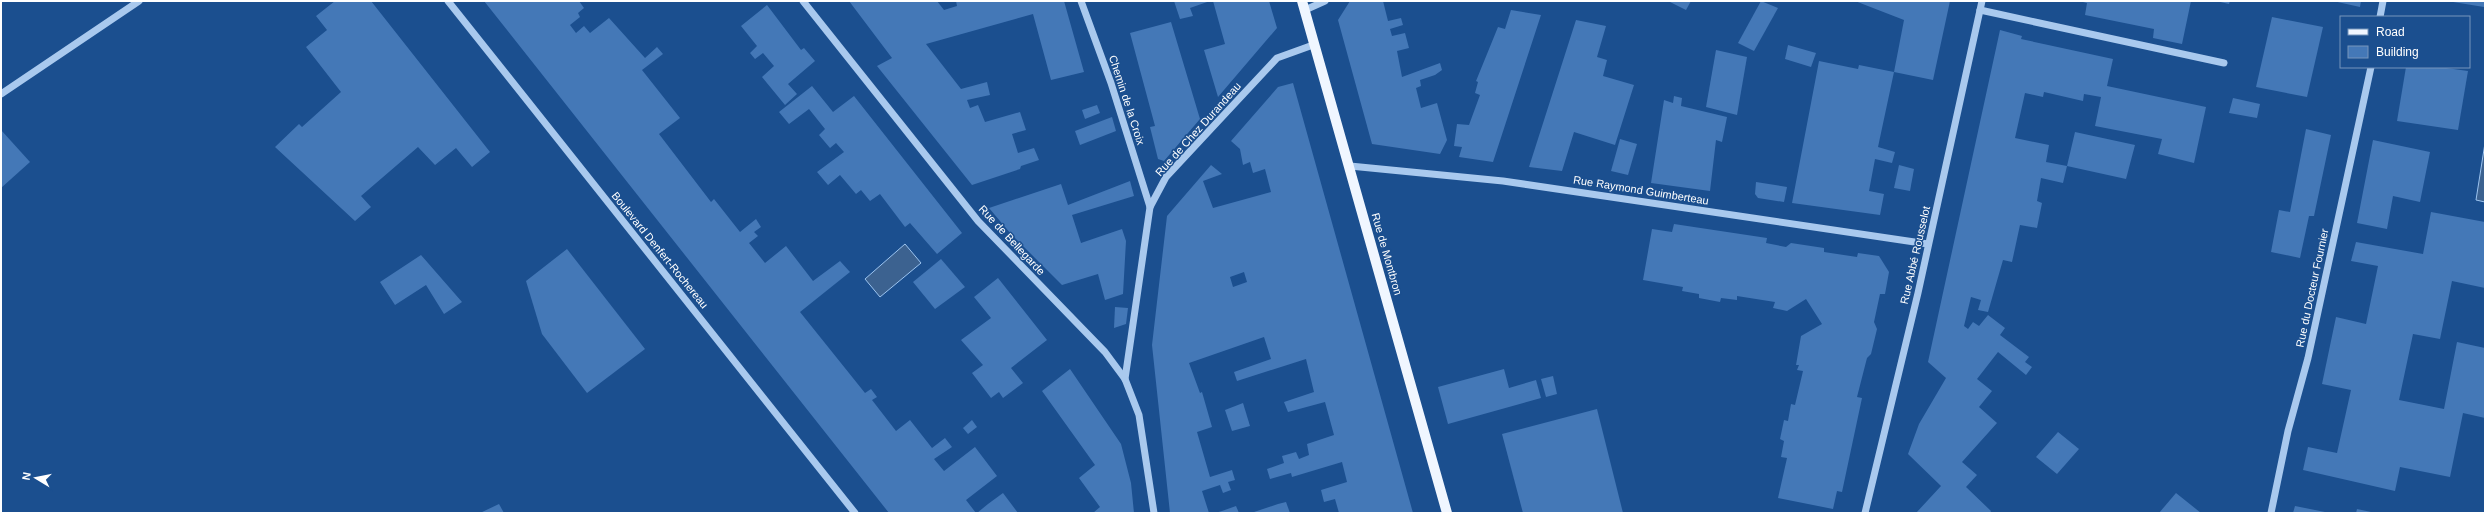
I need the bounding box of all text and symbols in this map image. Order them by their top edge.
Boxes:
legend [2340,16,2470,68]
text: Road [2376,25,2405,39]
text: Building [2376,45,2419,59]
street label: Chemin de la Croix [1107,54,1147,147]
street label: Rue de Chez Durandeau [1153,80,1243,178]
street label: Rue Raymond Guimberteau [1572,173,1710,207]
street label: Boulevard Denfert-Rochereau [609,189,711,311]
street label: Rue de Bellegarde [977,203,1047,277]
street label: Rue Abbé Rousselot [1898,205,1932,305]
street label: Rue de Montbron [1370,211,1404,297]
street label: Rue du Docteur Fournier [2294,227,2331,348]
north arrow [16,458,56,498]
text: N [20,471,33,481]

